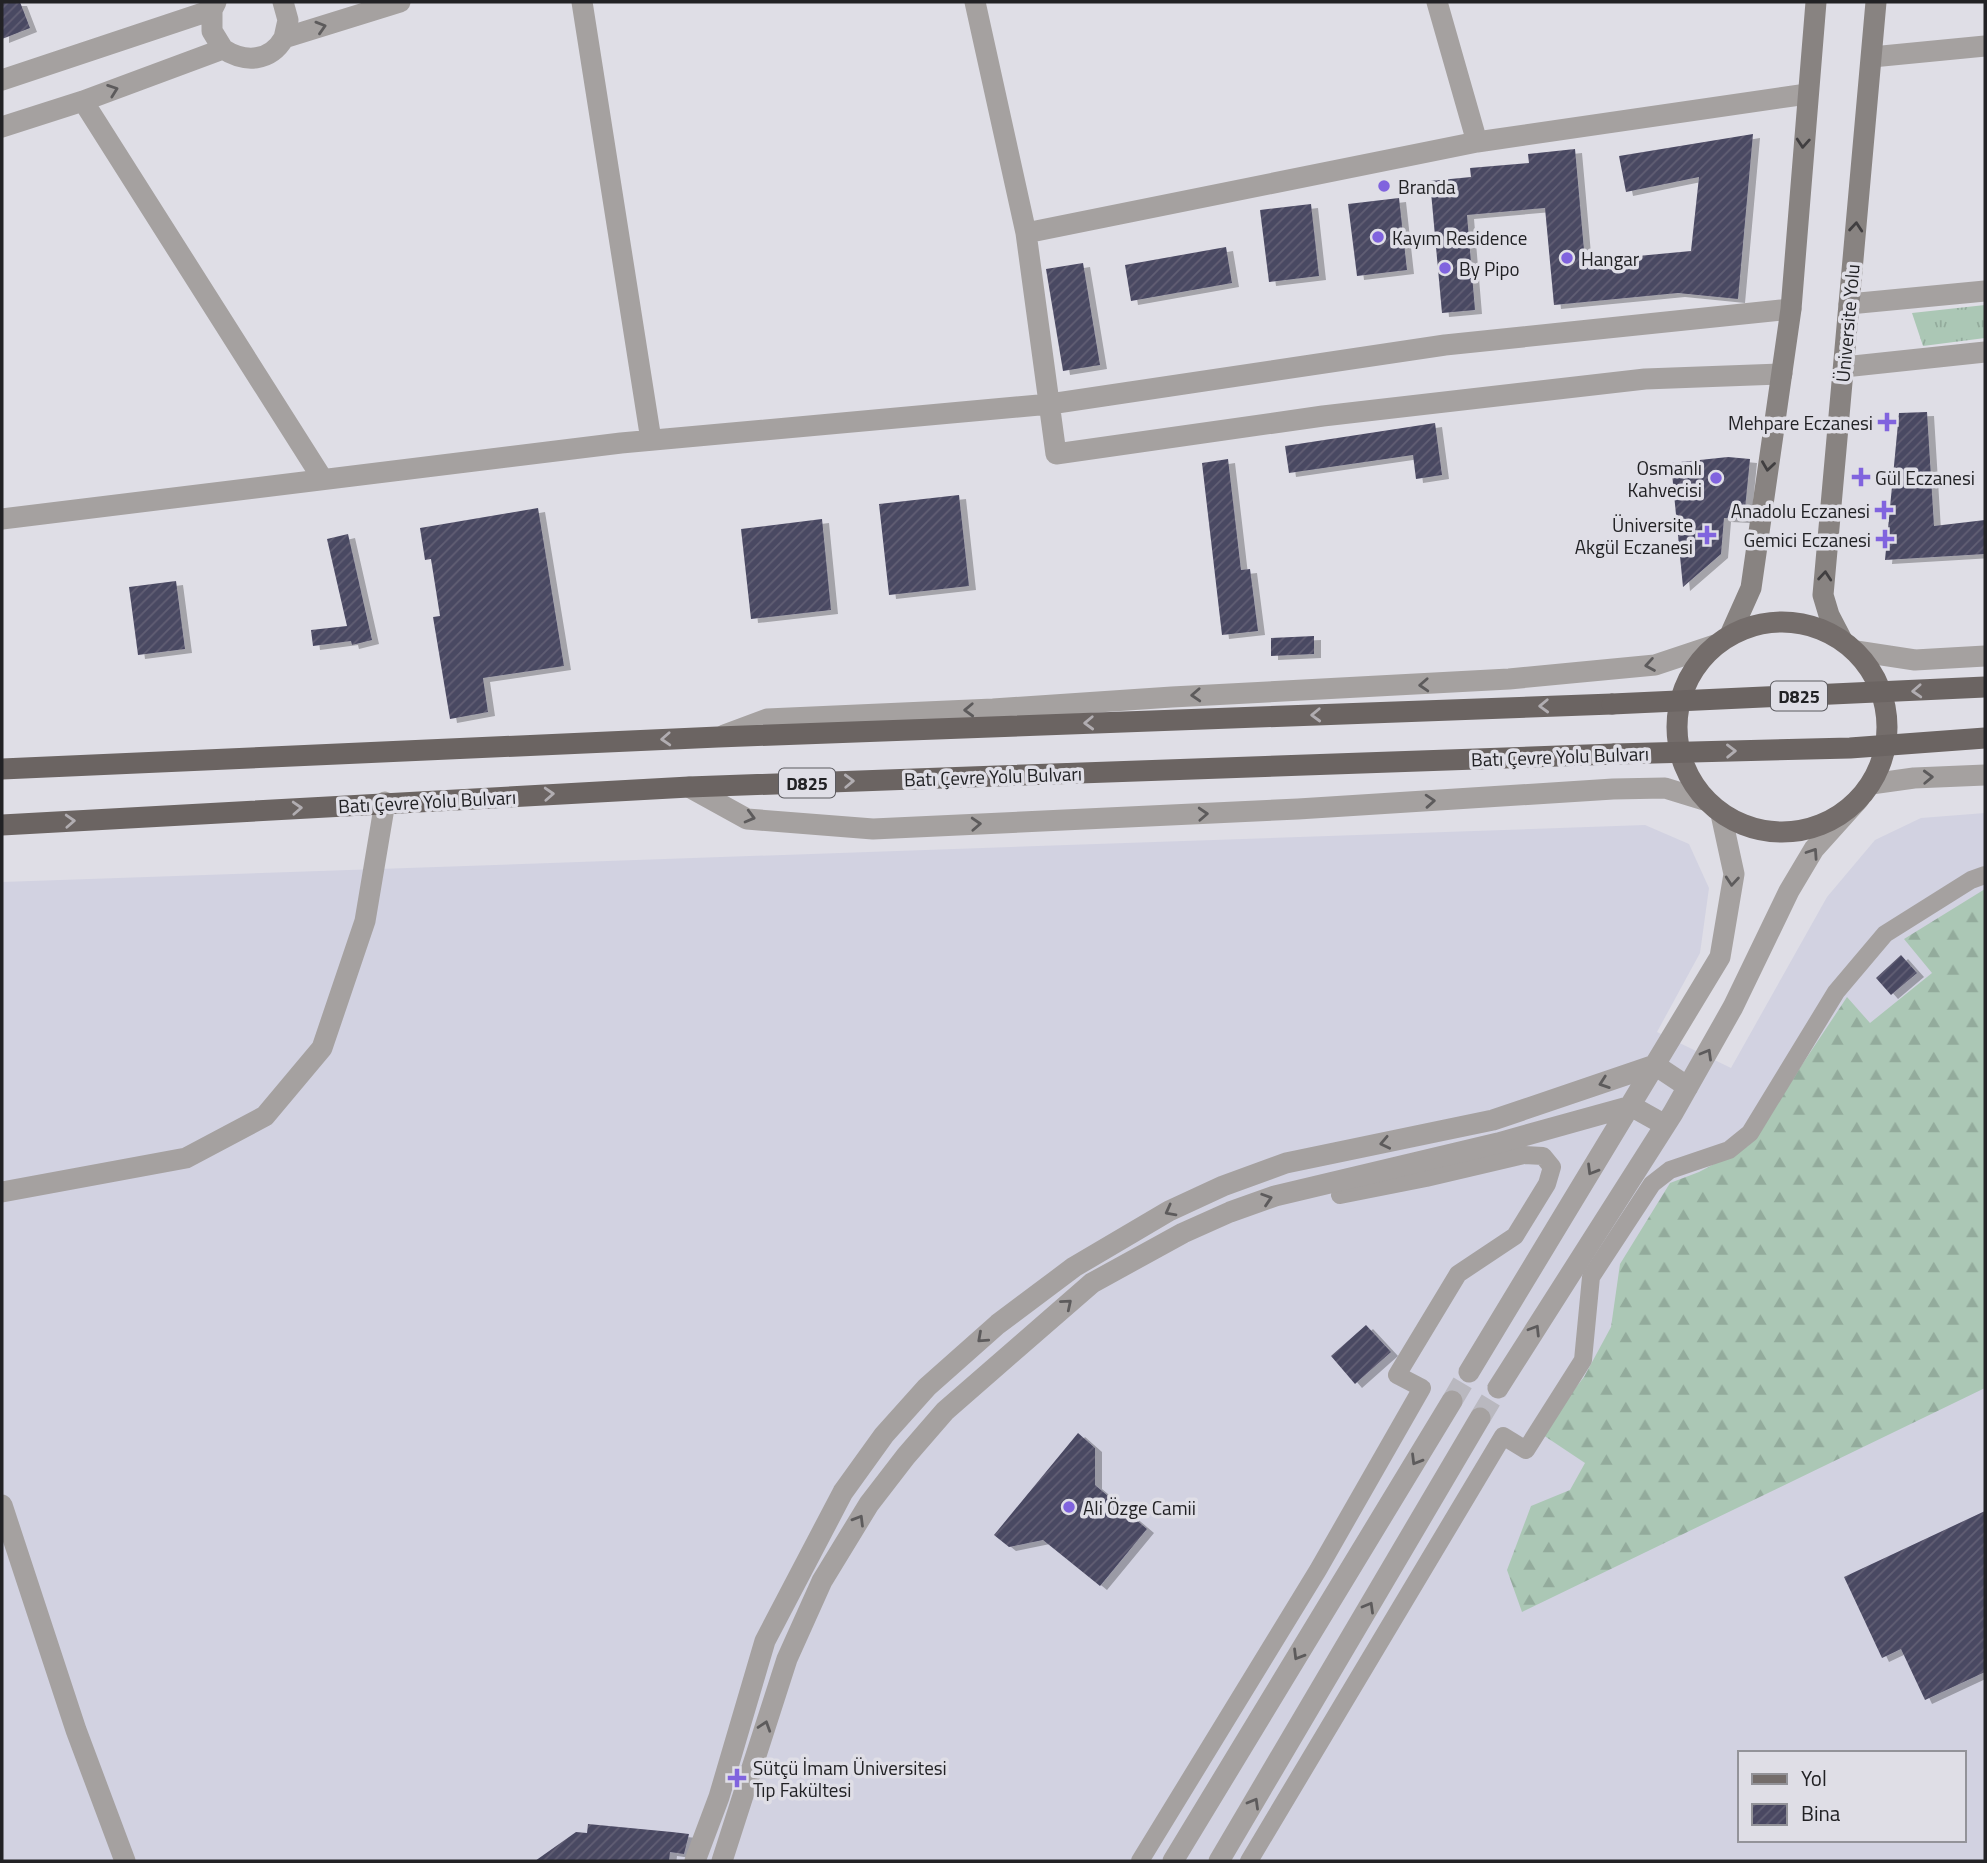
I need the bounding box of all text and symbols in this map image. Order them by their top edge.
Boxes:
one-way arrow [314,20,326,35]
one-way arrow [106,84,118,98]
one-way arrow [1796,138,1811,149]
place label: Branda [1398,172,1456,201]
marker: Branda [1376,178,1392,194]
one-way arrow [1848,221,1863,232]
place label: Kayım Residence [1392,223,1527,252]
marker: Kayım Residence [1370,229,1386,245]
place label: Hangar [1581,244,1640,273]
marker: Hangar [1559,250,1575,266]
place label: By Pipo [1459,254,1519,283]
marker: By Pipo [1437,260,1453,276]
street label: Üniversite Yolu [1827,263,1867,383]
place label: Mehpare Eczanesi [1728,408,1873,437]
marker: Mehpare Eczanesi [1879,414,1895,430]
place label: Osmanlı Kahvecisi [1628,453,1702,504]
one-way arrow [1761,461,1776,472]
place label: Gül Eczanesi [1875,463,1975,492]
marker: Gül Eczanesi [1853,469,1869,485]
marker: Osmanlı Kahvecisi [1708,470,1724,486]
place label: Anadolu Eczanesi [1731,496,1870,525]
marker: Anadolu Eczanesi [1876,502,1892,518]
place label: Üniversite Akgül Eczanesi [1575,510,1693,561]
place label: Gemici Eczanesi [1743,525,1871,554]
marker: Üniversite Akgül Eczanesi [1699,527,1715,543]
marker: Gemici Eczanesi [1877,531,1893,547]
one-way arrow [1817,570,1832,581]
one-way arrow [1644,657,1656,672]
one-way arrow [1418,677,1429,692]
road number: D825 [1771,682,1827,710]
one-way arrow [1911,683,1922,698]
one-way arrow [1191,688,1202,703]
one-way arrow [1538,699,1549,714]
one-way arrow [964,703,975,718]
one-way arrow [1311,707,1322,722]
one-way arrow [1083,716,1094,731]
one-way arrow [660,732,671,747]
street label: Batı Çevre Yolu Bulvarı [1470,738,1650,774]
one-way arrow [1726,744,1737,759]
street label: Batı Çevre Yolu Bulvarı [903,758,1083,794]
road number: D825 [779,768,835,798]
one-way arrow [1923,769,1934,785]
one-way arrow [844,774,855,789]
street label: Batı Çevre Yolu Bulvarı [337,782,517,820]
one-way arrow [543,787,554,802]
one-way arrow [1425,794,1436,809]
one-way arrow [292,800,303,815]
one-way arrow [1198,806,1209,821]
one-way arrow [743,809,755,823]
one-way arrow [65,814,76,829]
one-way arrow [971,817,982,832]
one-way arrow [1804,848,1817,861]
one-way arrow [1725,876,1740,887]
one-way arrow [1699,1049,1712,1061]
one-way arrow [1599,1074,1611,1089]
one-way arrow [1379,1134,1391,1149]
one-way arrow [1587,1162,1600,1175]
one-way arrow [1260,1193,1273,1207]
one-way arrow [1164,1203,1177,1216]
one-way arrow [1058,1300,1071,1312]
one-way arrow [1526,1325,1539,1338]
one-way arrow [977,1330,990,1343]
one-way arrow [1412,1452,1425,1465]
place label: Ali Özge Camii [1083,1493,1196,1522]
marker: Ali Özge Camii [1061,1499,1077,1515]
one-way arrow [851,1515,864,1528]
one-way arrow [1361,1601,1374,1614]
one-way arrow [1294,1647,1307,1660]
one-way arrow [757,1721,771,1733]
legend [1738,1751,1966,1842]
place label: Sütçü İmam Üniversitesi Tıp Fakültesi [753,1753,947,1804]
text: Yol [1801,1762,1827,1794]
marker: Sütçü İmam Üniversitesi Tıp Fakültesi [727,1768,747,1788]
one-way arrow [1246,1797,1259,1810]
text: Bina [1801,1797,1841,1829]

